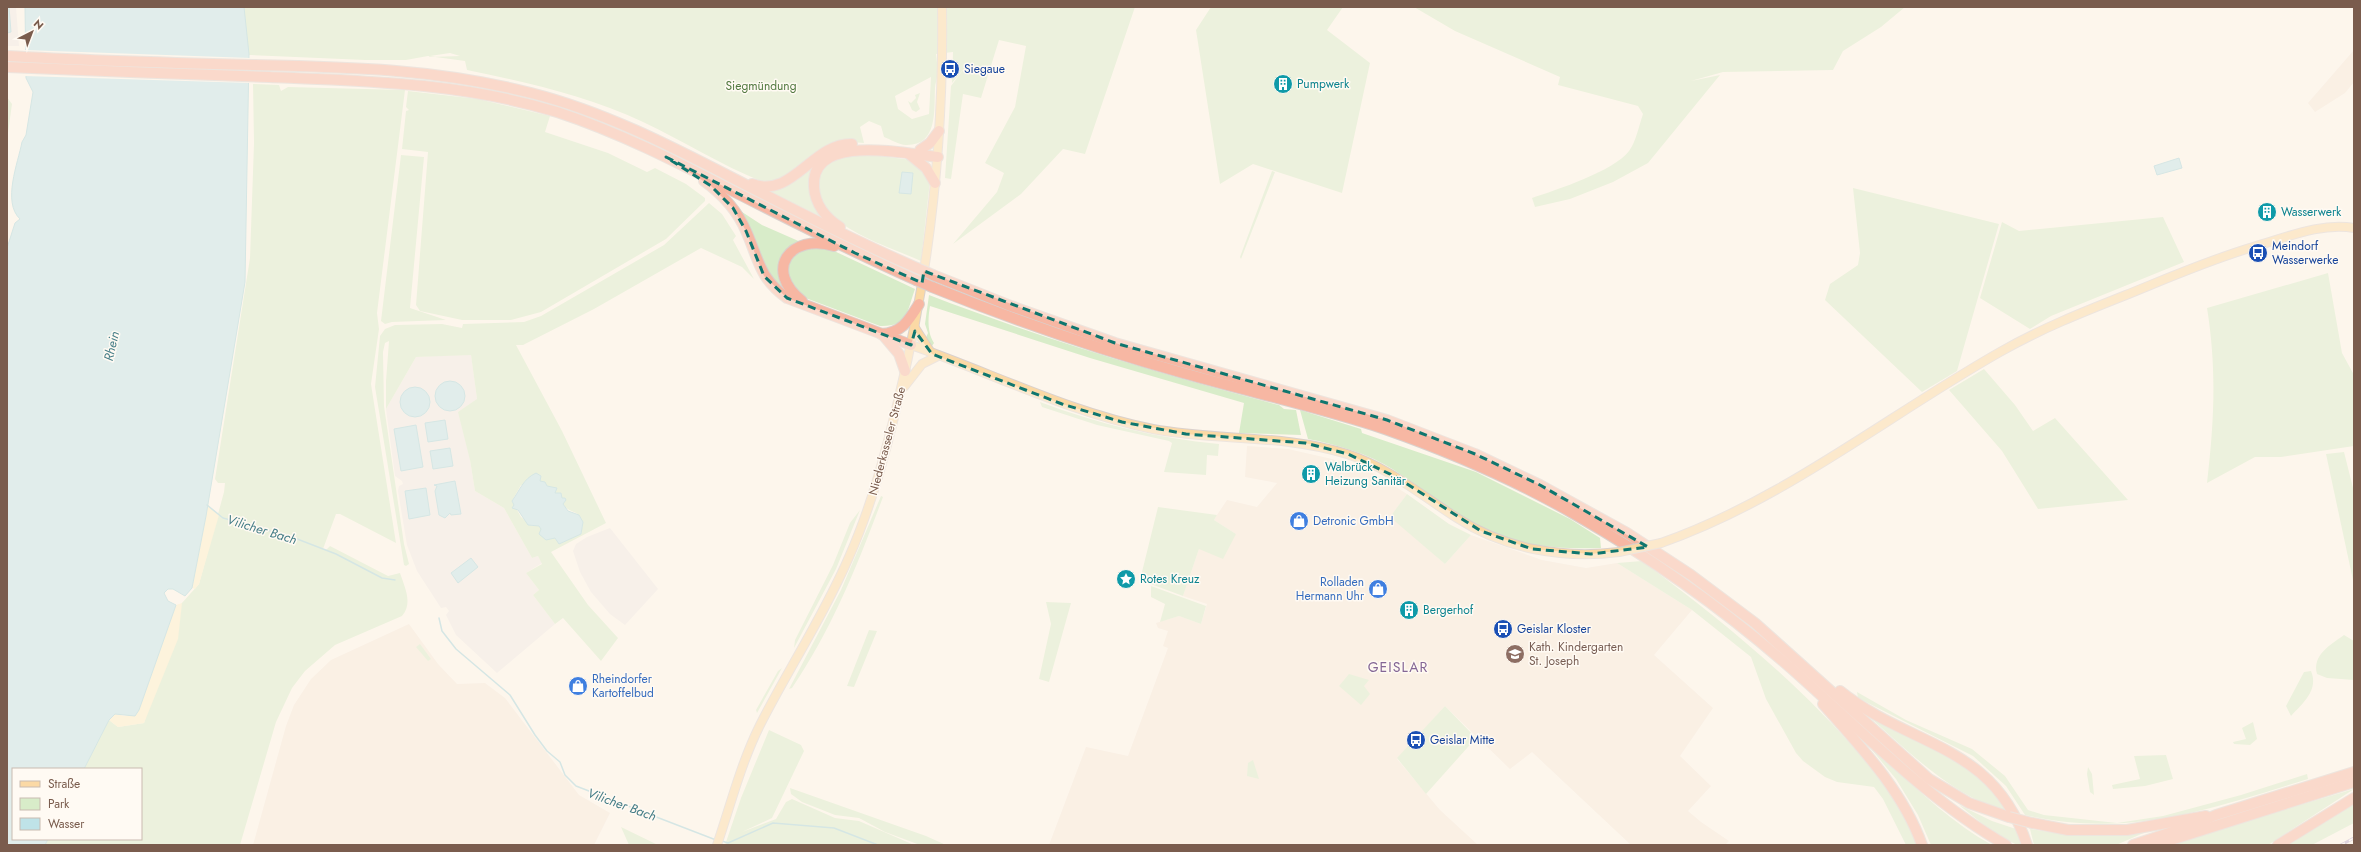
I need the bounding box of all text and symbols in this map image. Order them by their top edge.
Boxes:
north arrow [12,12,52,52]
text: N [30,16,47,33]
bus stop icon: Siegaue [939,58,961,80]
place label: Siegaue [964,60,1005,78]
building icon: Pumpwerk [1272,73,1294,95]
place label: Pumpwerk [1297,75,1350,93]
park label: Siegmündung [726,77,796,95]
building icon: Wasserwerk [2256,201,2278,223]
place label: Wasserwerk [2281,203,2342,221]
place label: Meindorf Wasserwerke [2272,237,2338,269]
bus stop icon: Meindorf Wasserwerke [2247,242,2269,264]
water label: Rhein [99,329,124,363]
street label: Niederkasseler Straße [864,385,910,497]
place label: Walbrück Heizung Sanitär [1325,458,1407,490]
building icon: Walbrück Heizung Sanitär [1300,463,1322,485]
water label: Vilicher Bach [225,510,299,549]
shop icon: Detronic GmbH [1288,510,1310,532]
place label: Detronic GmbH [1313,512,1394,530]
place icon: Rotes Kreuz [1115,568,1137,590]
place label: Rotes Kreuz [1140,570,1200,588]
place label: Rolladen Hermann Uhr [1296,573,1365,605]
shop icon: Rolladen Hermann Uhr [1367,578,1389,600]
building icon: Bergerhof [1398,599,1420,621]
place label: Bergerhof [1423,601,1474,619]
bus stop icon: Geislar Kloster [1492,618,1514,640]
place label: Geislar Kloster [1517,620,1592,638]
place label: Kath. Kindergarten St. Joseph [1529,638,1623,670]
school or university icon: Kath. Kindergarten St. Joseph [1504,643,1526,665]
district label: GEISLAR [1368,657,1428,677]
place label: Rheindorfer Kartoffelbud [592,670,654,702]
shop icon: Rheindorfer Kartoffelbud [567,675,589,697]
bus stop icon: Geislar Mitte [1405,729,1427,751]
place label: Geislar Mitte [1430,731,1494,749]
legend [12,768,142,840]
text: Straße [48,775,80,793]
water label: Vilicher Bach [585,783,659,826]
text: Park [48,795,70,813]
text: Wasser [48,815,85,833]

